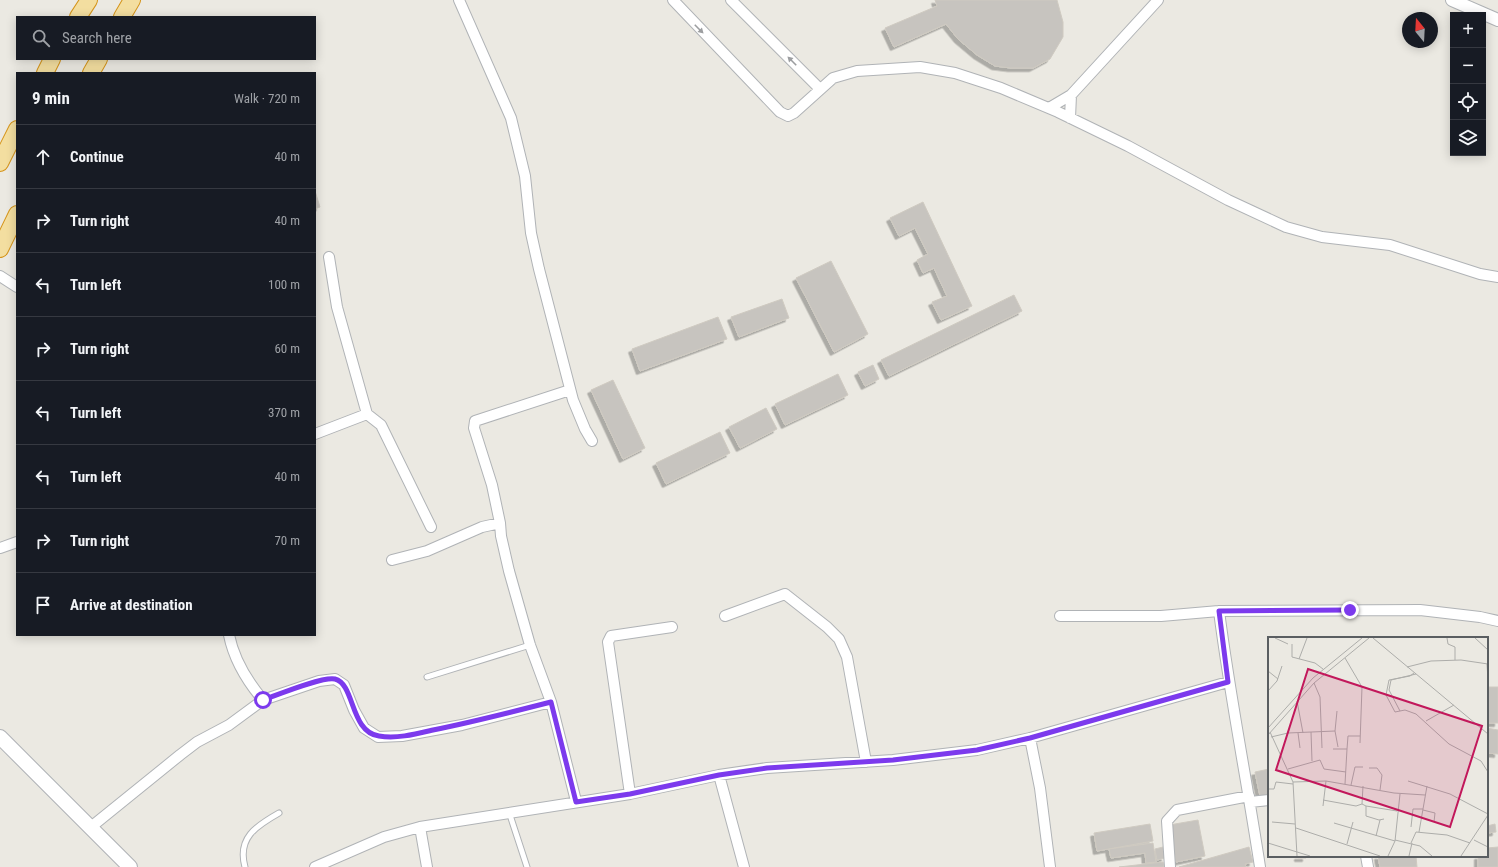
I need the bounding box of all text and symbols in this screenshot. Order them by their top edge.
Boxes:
north arrow [1402,12,1438,48]
map controls [1450,12,1486,156]
button: + [1450,12,1486,48]
search box [16,16,316,60]
one-way arrow [694,24,704,34]
icon: search [30,27,52,49]
text: Search here [62,29,132,47]
button: − [1450,48,1486,84]
one-way arrow [787,56,797,66]
button: locate [1450,84,1486,120]
text: 9 min [32,88,70,108]
text: Walk · 720 m [234,91,300,106]
button: layers [1450,120,1486,156]
icon: ahead [32,146,54,168]
text: Continue [70,148,124,166]
text: 40 m [274,149,300,164]
icon: right [32,210,54,232]
text: Turn right [70,212,129,230]
text: 40 m [274,213,300,228]
icon: left [32,274,54,296]
text: Turn left [70,276,121,294]
text: 100 m [268,277,300,292]
icon: right [32,338,54,360]
text: Turn right [70,340,129,358]
text: 60 m [274,341,300,356]
icon: left [32,402,54,424]
text: Turn left [70,404,121,422]
text: 370 m [268,405,300,420]
icon: left [32,466,54,488]
text: Turn left [70,468,121,486]
text: 40 m [274,469,300,484]
icon: right [32,530,54,552]
text: Turn right [70,532,129,550]
text: 70 m [274,533,300,548]
icon: arrive [32,594,54,616]
text: Arrive at destination [70,596,193,614]
route end [1341,601,1359,619]
inset map [1268,637,1488,857]
route start [254,691,272,709]

